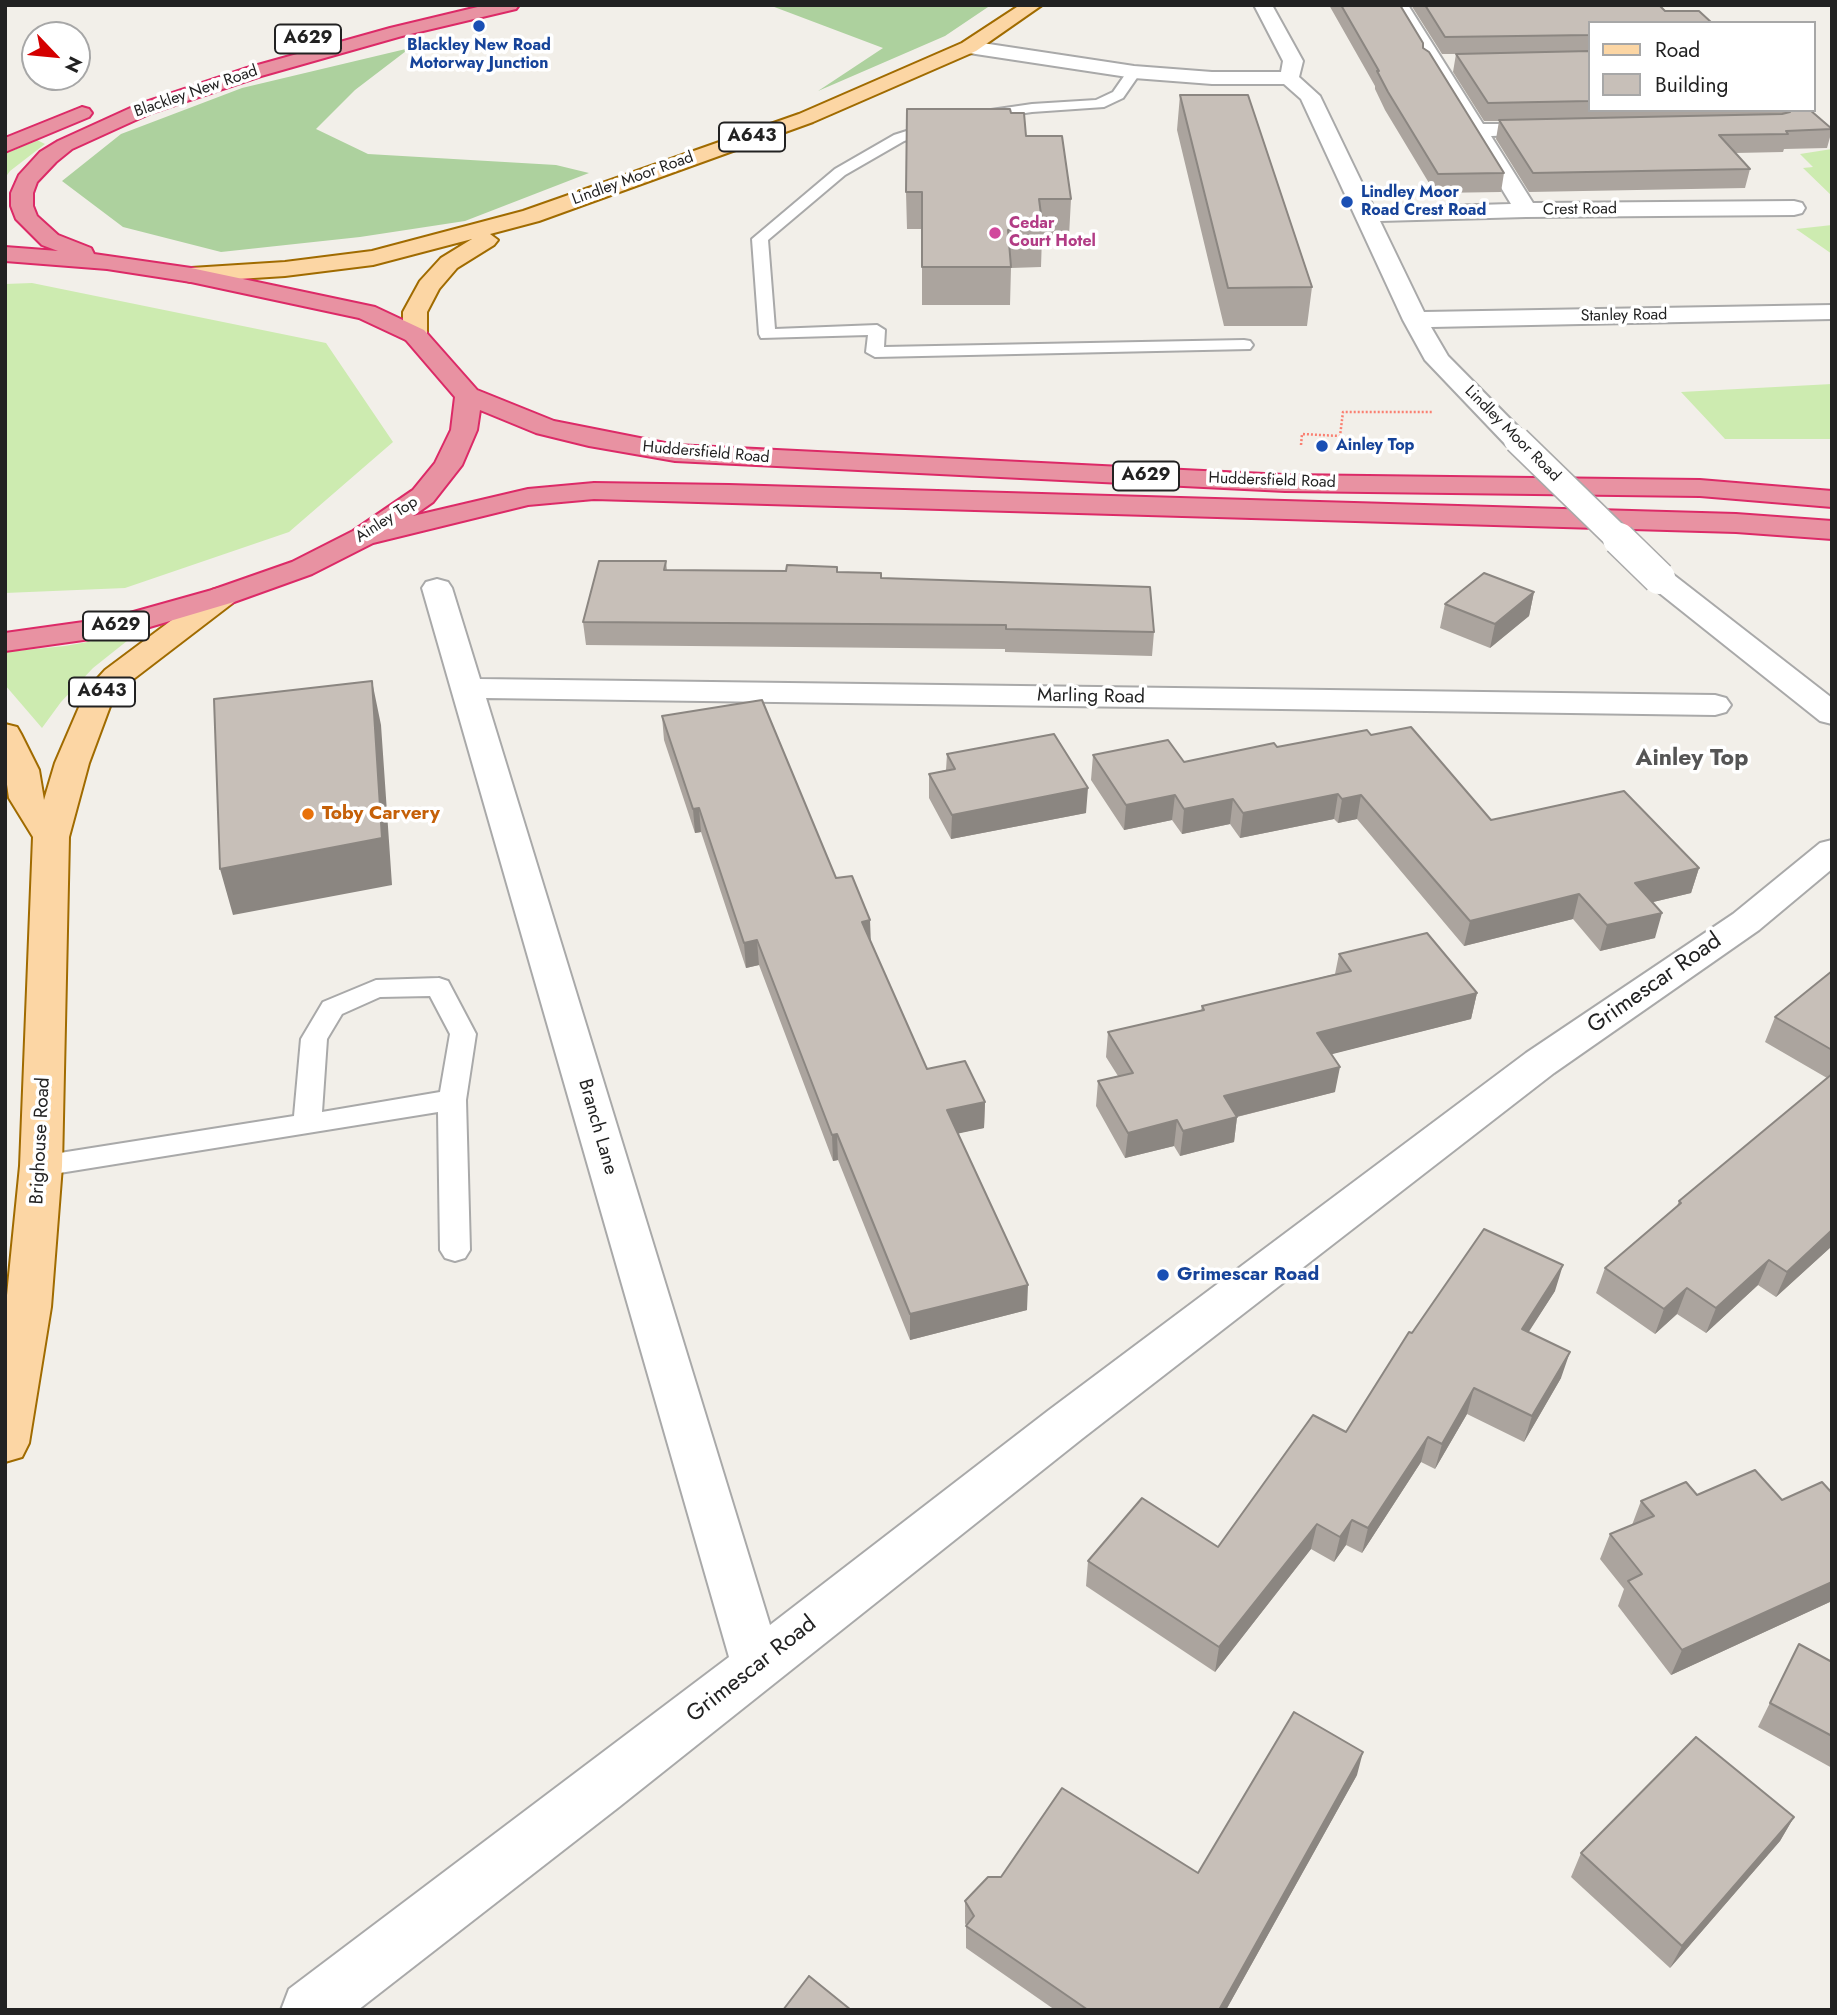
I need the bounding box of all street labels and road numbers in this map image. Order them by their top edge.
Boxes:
road number: A629 [275,24,341,54]
street label: Blackley New Road [132,62,260,122]
road number: A643 [719,122,785,152]
street label: Lindley Moor Road [570,148,696,210]
street label: Crest Road [1543,200,1617,220]
street label: Stanley Road [1580,306,1668,326]
street label: Lindley Moor Road [1460,382,1564,486]
street label: Huddersfield Road [642,438,770,468]
road number: A629 [1113,462,1179,490]
street label: Huddersfield Road [1208,469,1336,493]
street label: Ainley Top [352,493,422,547]
road number: A629 [83,612,149,640]
road number: A643 [69,678,135,706]
street label: Marling Road [1037,685,1145,709]
street label: Grimescar Road [1583,928,1727,1040]
street label: Brighouse Road [26,1077,56,1205]
street label: Branch Lane [572,1077,622,1177]
street label: Grimescar Road [682,1611,822,1729]

